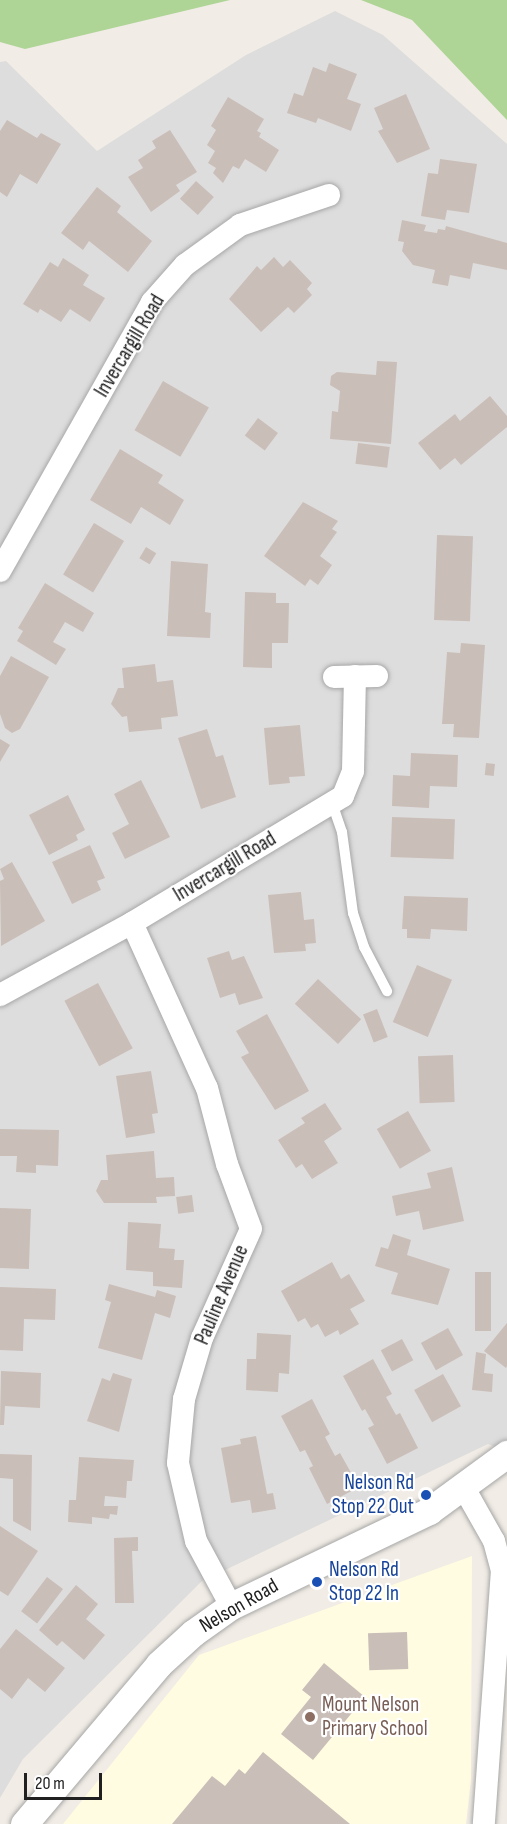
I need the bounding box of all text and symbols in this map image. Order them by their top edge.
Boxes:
street label: Invercargill Road [89,290,171,402]
street label: Invercargill Road [169,826,281,908]
street label: Pauline Avenue [190,1241,254,1349]
place label: Nelson Rd Stop 22 Out [332,1470,414,1520]
marker: Nelson Rd Stop 22 Out [419,1488,433,1502]
place label: Nelson Rd Stop 22 In [329,1557,399,1607]
street label: Nelson Road [195,1573,283,1639]
marker: Nelson Rd Stop 22 In [310,1575,324,1589]
place label: Mount Nelson Primary School [322,1692,428,1742]
marker: Mount Nelson Primary School [303,1710,317,1724]
scale bar [27,1761,105,1799]
text: 20 m [35,1773,65,1794]

